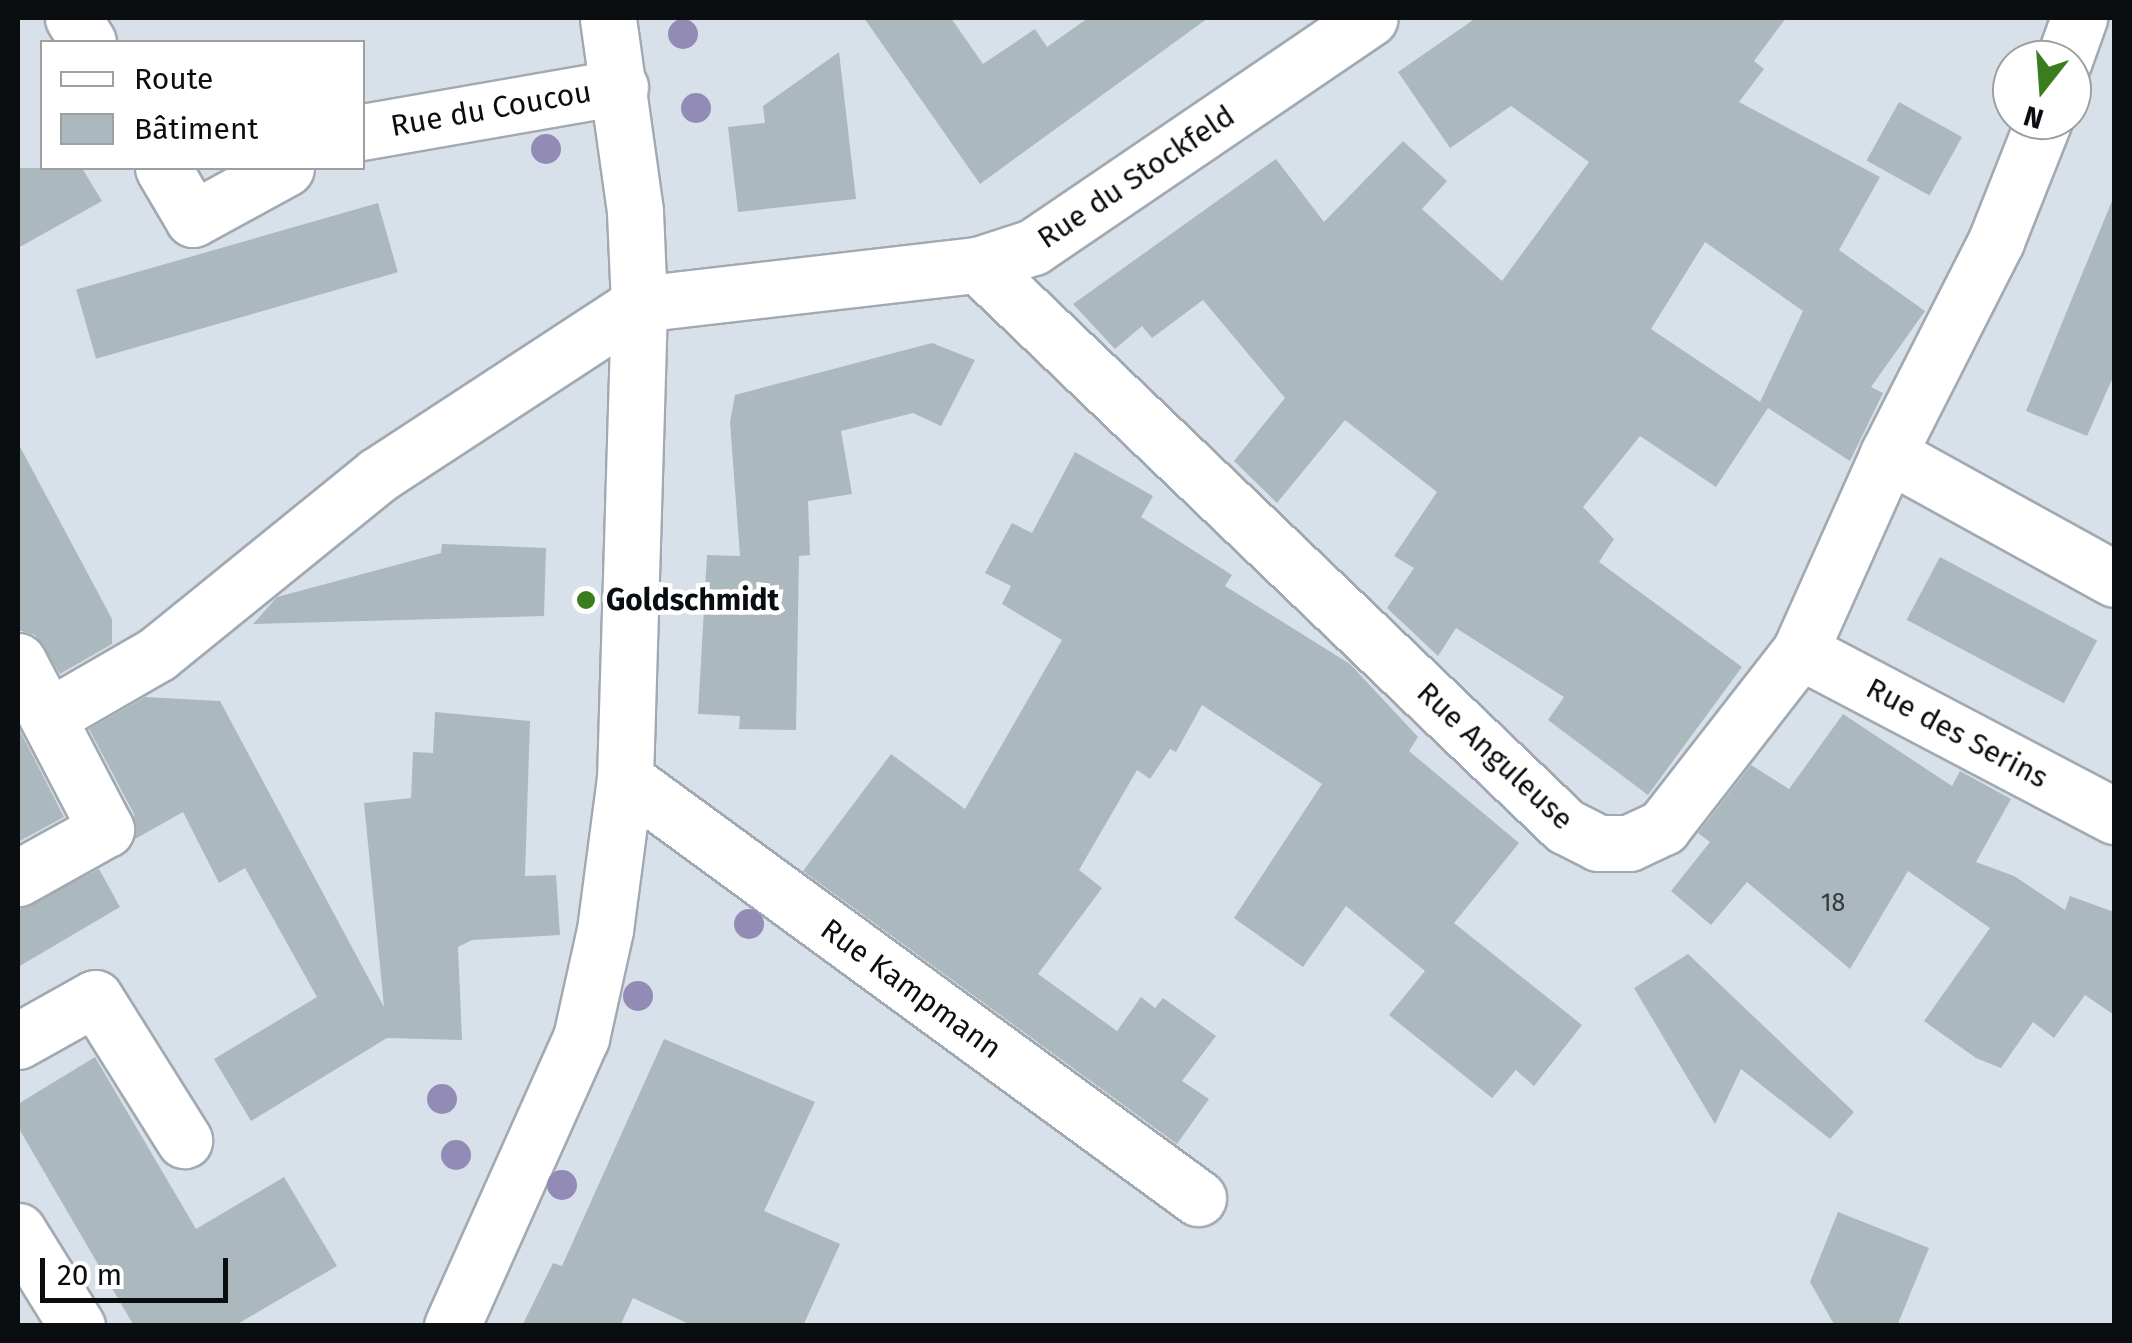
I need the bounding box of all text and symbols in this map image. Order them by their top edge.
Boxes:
legend [40,40,365,170]
north arrow [1992,40,2092,140]
text: Route [134,61,213,97]
street label: Rue du Coucou [388,74,594,144]
street label: Rue du Stockfeld [1031,98,1241,256]
text: N [2020,99,2047,136]
text: Bâtiment [134,111,258,147]
place label: Goldschmidt [606,582,779,618]
marker: Goldschmidt [575,589,597,611]
street label: Rue des Serins [1860,670,2054,796]
street label: Rue Anguleuse [1409,675,1581,837]
house number: 18 [1821,888,1845,918]
street label: Rue Kampmann [814,911,1008,1067]
scale bar [45,1238,232,1300]
text: 20 m [57,1257,122,1293]

